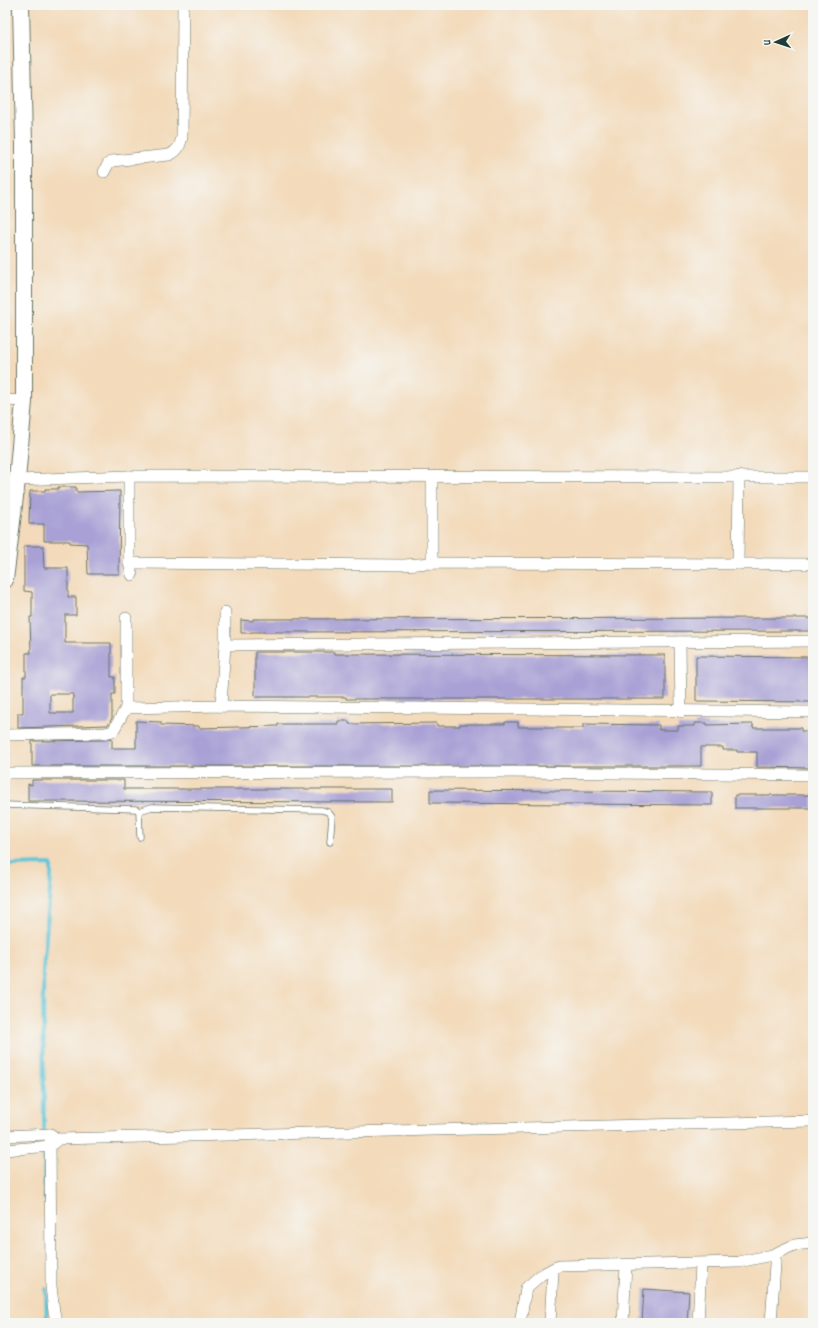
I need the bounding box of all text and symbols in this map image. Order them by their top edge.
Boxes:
north arrow [756,22,796,62]
text: U [760,39,776,45]

